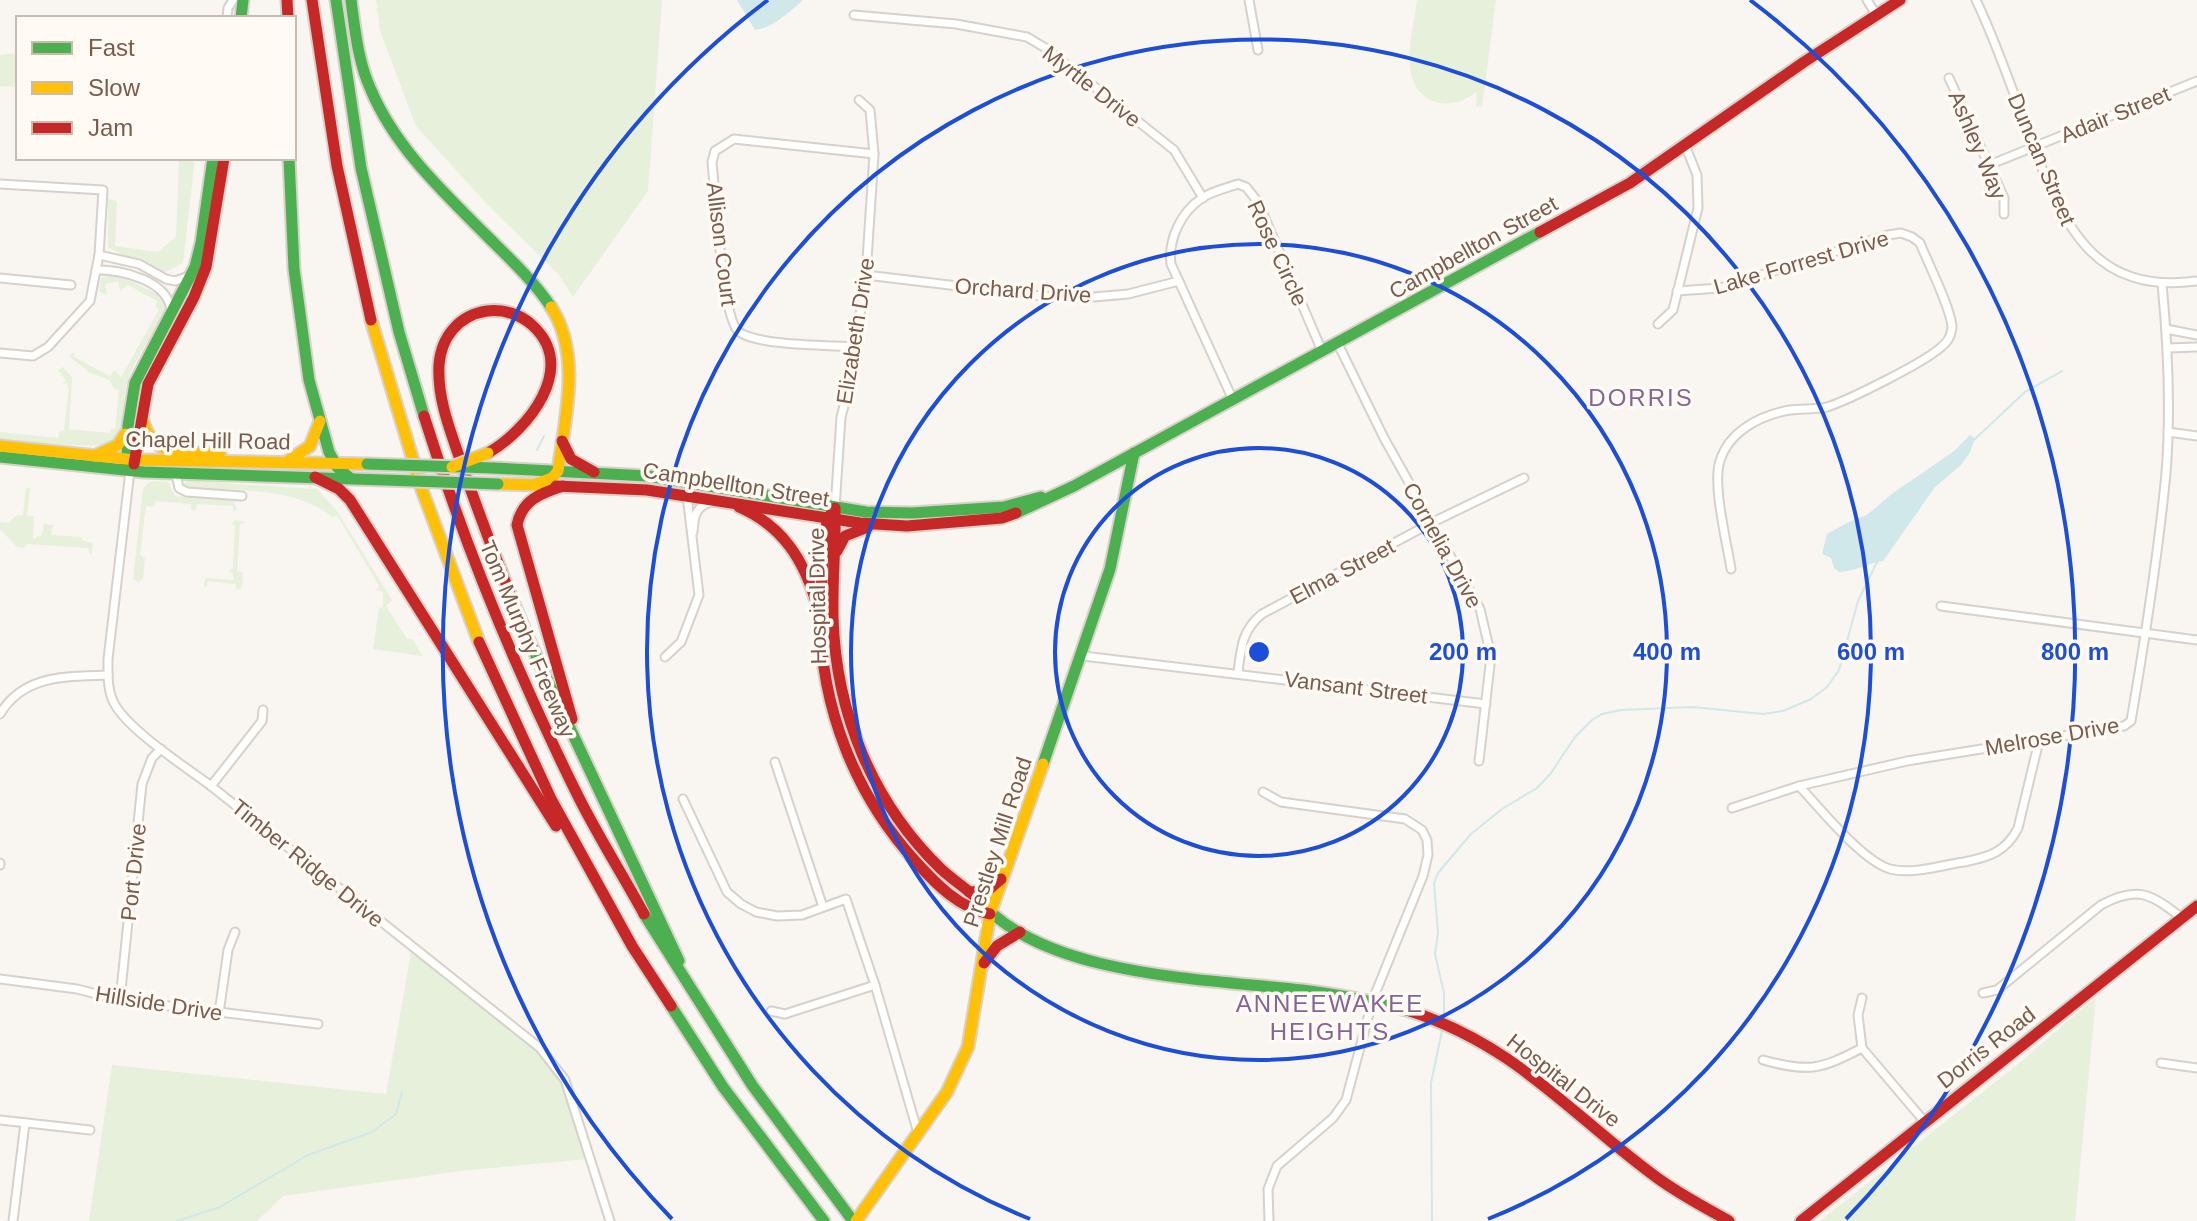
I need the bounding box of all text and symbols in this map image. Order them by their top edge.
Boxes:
legend [16,16,296,160]
text: Fast [88,34,135,61]
street label: Myrtle Drive [1038,40,1146,132]
text: Slow [88,74,141,101]
street label: Adair Street [2057,81,2174,148]
street label: Ashley Way [1944,87,2012,203]
street label: Duncan Street [2003,90,2081,229]
text: Jam [88,114,133,141]
street label: Allison Court [701,181,742,307]
street label: Campbellton Street [1385,191,1562,304]
street label: Rose Circle [1242,196,1313,310]
street label: Lake Forrest Drive [1711,226,1892,299]
street label: Elizabeth Drive [832,256,879,406]
street label: Orchard Drive [954,273,1092,308]
district label: DORRIS [1588,384,1694,411]
street label: Chapel Hill Road [125,427,291,454]
street label: Campbellton Street [641,457,831,512]
street label: Cornelia Drive [1398,478,1487,612]
street label: Hospital Drive [804,527,831,665]
street label: Elma Street [1286,533,1399,609]
street label: Tom Murphy Freeway [475,537,580,741]
centre of rings [1245,638,1273,666]
text: 200 m [1429,638,1497,665]
text: 400 m [1633,638,1701,665]
text: 600 m [1837,638,1905,665]
text: 800 m [2041,638,2109,665]
street label: Vansant Street [1283,666,1429,709]
street label: Melrose Drive [1983,712,2121,761]
street label: Prestley Mill Road [958,754,1037,930]
street label: Timber Ridge Drive [226,794,389,932]
street label: Port Drive [116,822,151,922]
street label: Hillside Drive [94,981,224,1026]
district label: ANNEEWAKEE HEIGHTS [1236,990,1424,1045]
street label: Dorris Road [1932,1001,2040,1093]
street label: Hospital Drive [1502,1028,1625,1132]

